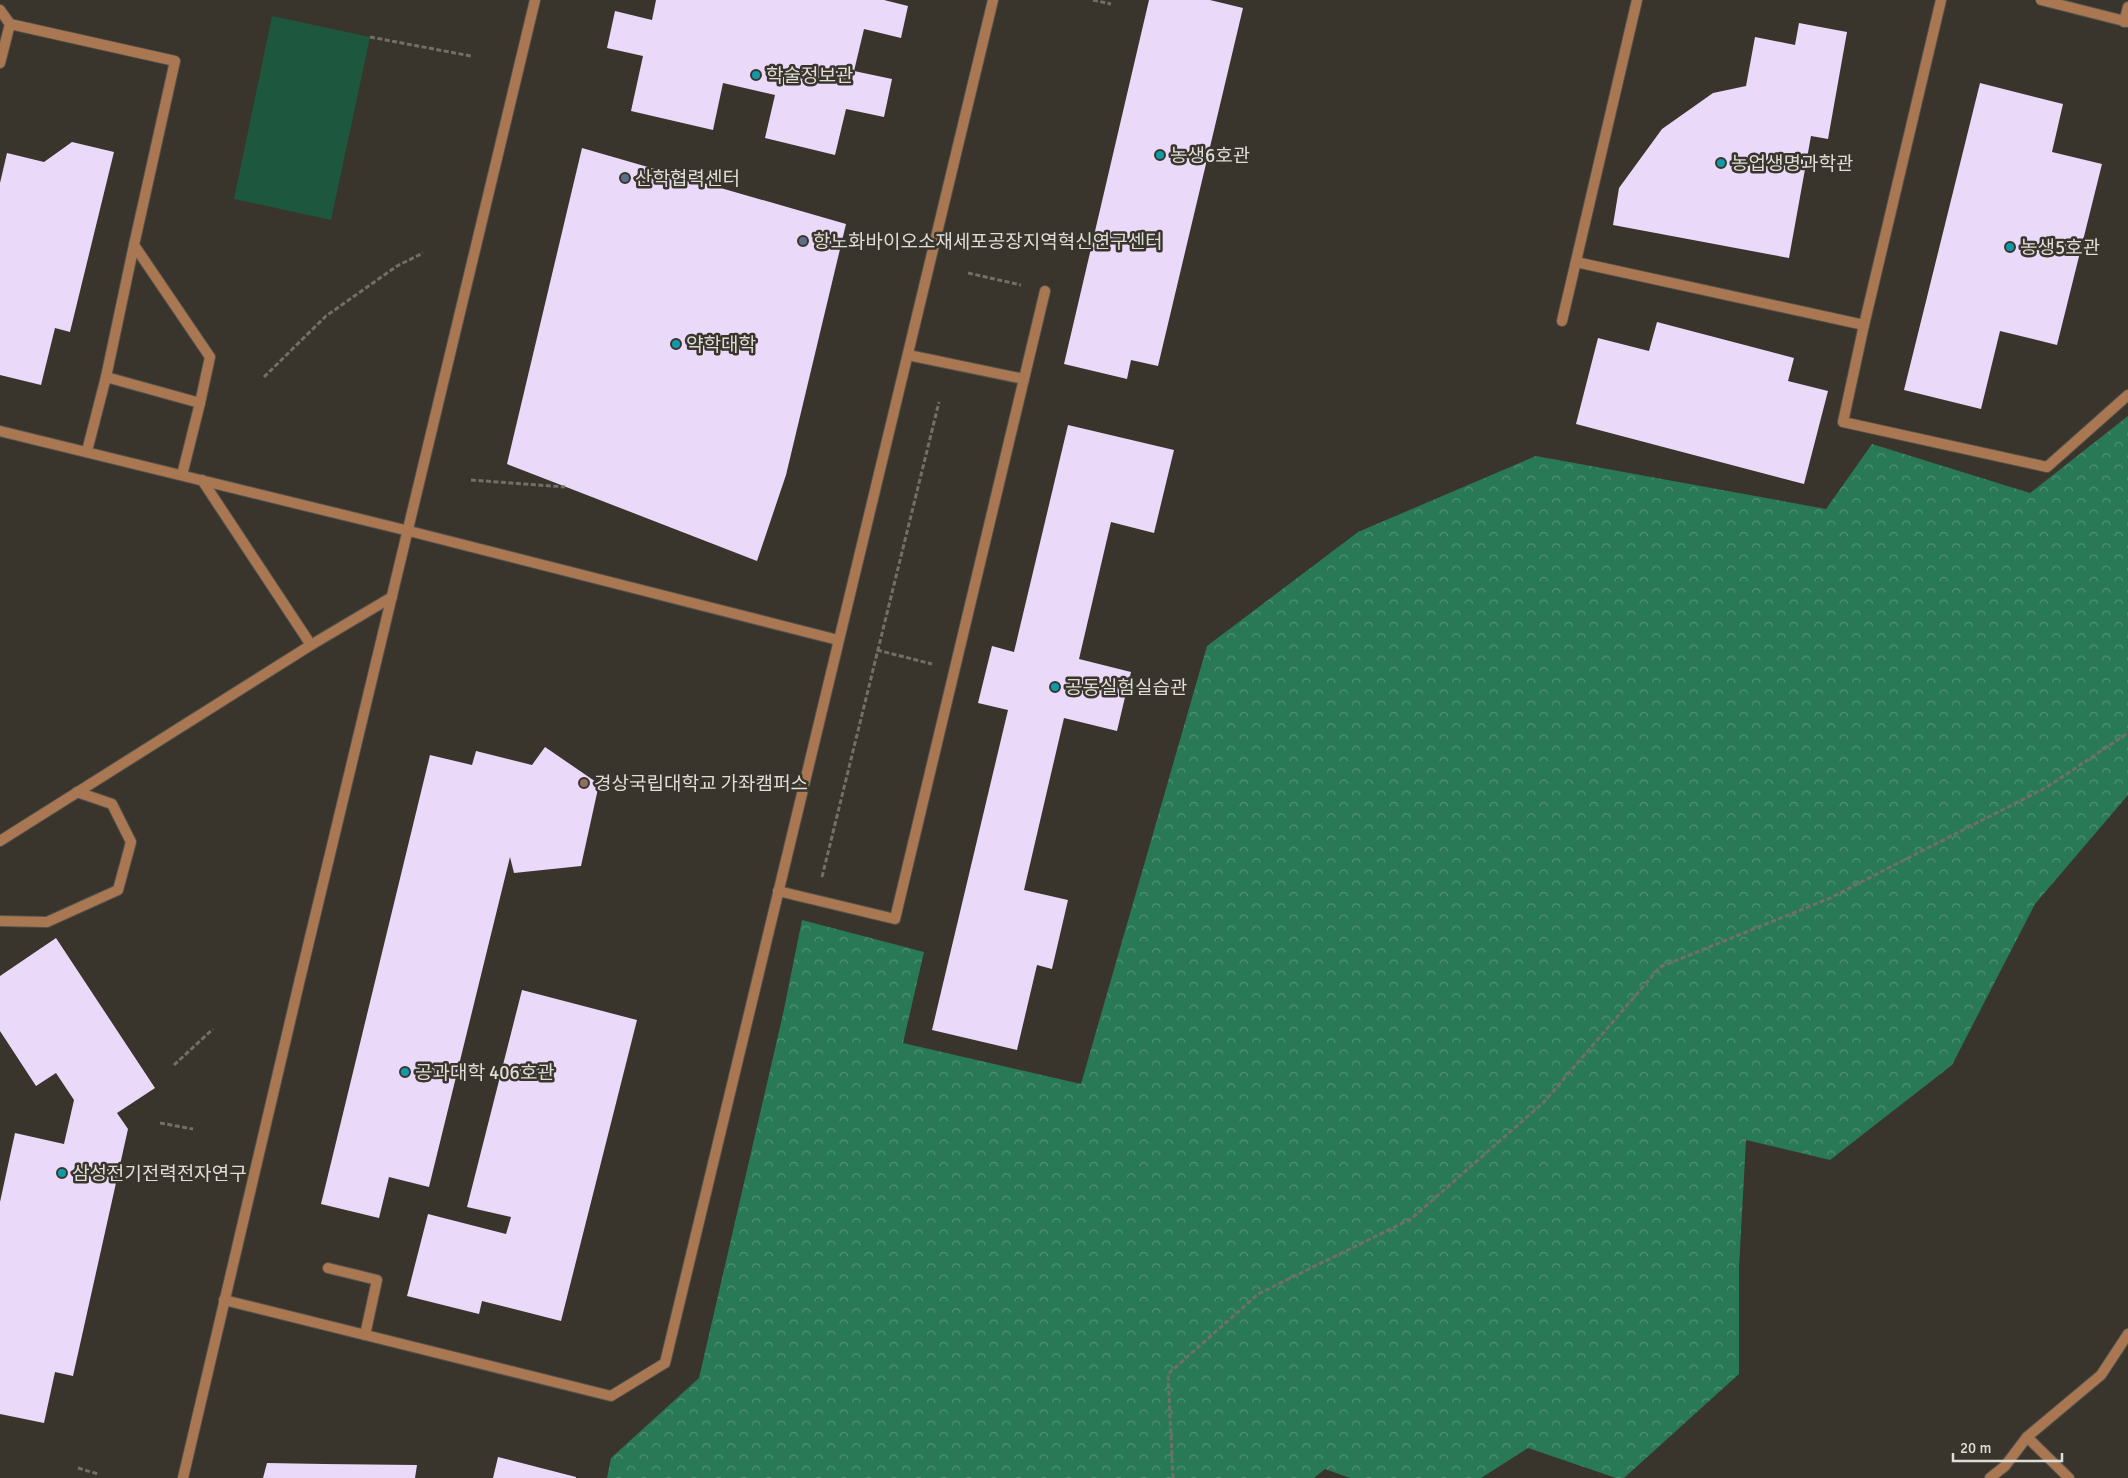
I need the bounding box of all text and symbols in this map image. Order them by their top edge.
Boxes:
place label: 학술정보관 [766,64,853,88]
marker: 학술정보관 [750,69,762,81]
place label: 농생6호관 [1170,144,1250,168]
marker: 농생6호관 [1154,149,1166,161]
place label: 농업생명과학관 [1731,152,1853,176]
marker: 농업생명과학관 [1715,157,1727,169]
place label: 산학협력센터 [635,167,740,191]
marker: 산학협력센터 [619,172,631,184]
place label: 항노화바이오소재세포공장지역혁신연구센터 [813,230,1163,254]
marker: 항노화바이오소재세포공장지역혁신연구센터 [797,235,809,247]
place label: 농생5호관 [2020,236,2100,260]
marker: 농생5호관 [2004,241,2016,253]
place label: 약학대학 [686,333,756,357]
marker: 약학대학 [670,338,682,350]
place label: 공동실험실습관 [1065,676,1187,700]
marker: 공동실험실습관 [1049,681,1061,693]
place label: 경상국립대학교 가좌캠퍼스 [594,772,808,796]
marker: 경상국립대학교 가좌캠퍼스 [578,777,590,789]
place label: 공과대학 406호관 [415,1061,555,1085]
marker: 공과대학 406호관 [399,1066,411,1078]
place label: 삼성전기전력전자연구 [72,1162,247,1186]
marker: 삼성전기전력전자연구 [56,1167,68,1179]
scale bar [1953,1430,2062,1462]
text: 20 m [1960,1439,1991,1457]

